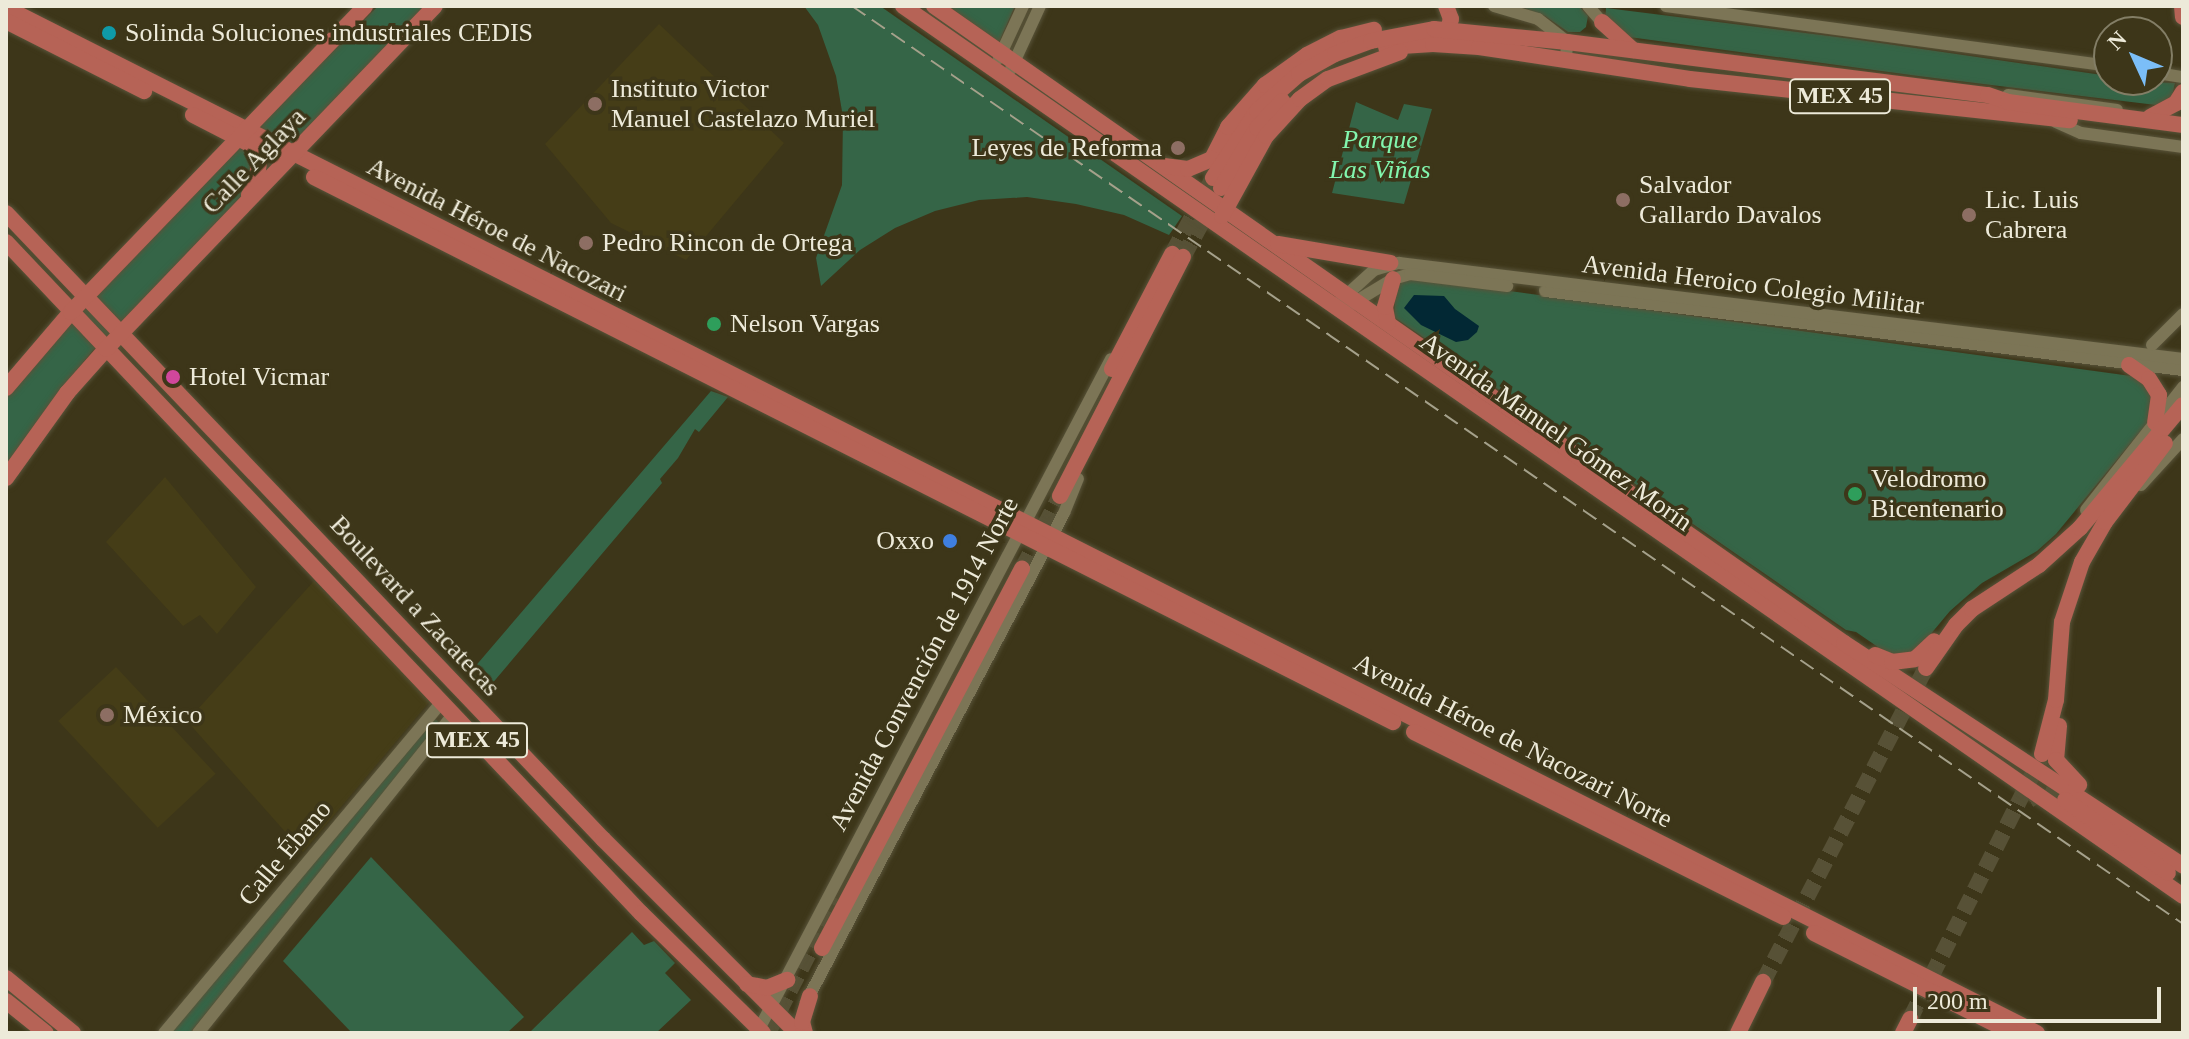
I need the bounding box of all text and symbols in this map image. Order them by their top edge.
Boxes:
north arrow [2093,16,2173,96]
place label: Solinda Soluciones industriales CEDIS [125,17,533,49]
marker: Solinda Soluciones industriales CEDIS [100,24,118,42]
text: N [2102,26,2131,55]
place label: Instituto Victor Manuel Castelazo Muriel [611,73,875,134]
road number: MEX 45 [1788,76,1892,116]
marker: Instituto Victor Manuel Castelazo Muriel [586,95,604,113]
street label: Calle Aglaya [195,101,313,221]
park label: Parque Las Viñas [1329,124,1431,186]
place label: Leyes de Reforma [971,132,1162,164]
marker: Leyes de Reforma [1169,139,1187,157]
street label: Avenida Héroe de Nacozari [362,151,632,309]
place label: Salvador Gallardo Davalos [1639,169,1822,230]
place label: Lic. Luis Cabrera [1985,184,2079,246]
marker: Salvador Gallardo Davalos [1614,191,1632,209]
marker: Lic. Luis Cabrera [1960,206,1978,224]
place label: Pedro Rincon de Ortega [602,227,853,259]
marker: Pedro Rincon de Ortega [577,234,595,252]
street label: Avenida Heroico Colegio Militar [1580,249,1926,321]
place label: Nelson Vargas [730,308,880,340]
marker: Nelson Vargas [705,315,723,333]
street label: Avenida Manuel Gómez Morín [1414,326,1698,538]
place label: Hotel Vicmar [189,361,330,393]
marker: Hotel Vicmar [164,368,182,386]
place label: Velodromo Bicentenario [1871,463,2004,524]
marker: Velodromo Bicentenario [1846,485,1864,503]
street label: Avenida Convención de 1914 Norte [823,492,1025,836]
street label: Boulevard a Zacatecas [323,509,507,703]
place label: Oxxo [876,525,934,557]
marker: Oxxo [941,532,959,550]
street label: Avenida Héroe de Nacozari Norte [1349,647,1677,835]
place label: México [123,699,202,731]
marker: México [98,706,116,724]
road number: MEX 45 [425,720,529,760]
street label: Calle Ébano [232,794,338,912]
scale bar [1917,971,2165,1021]
text: 200 m [1927,988,1988,1014]

